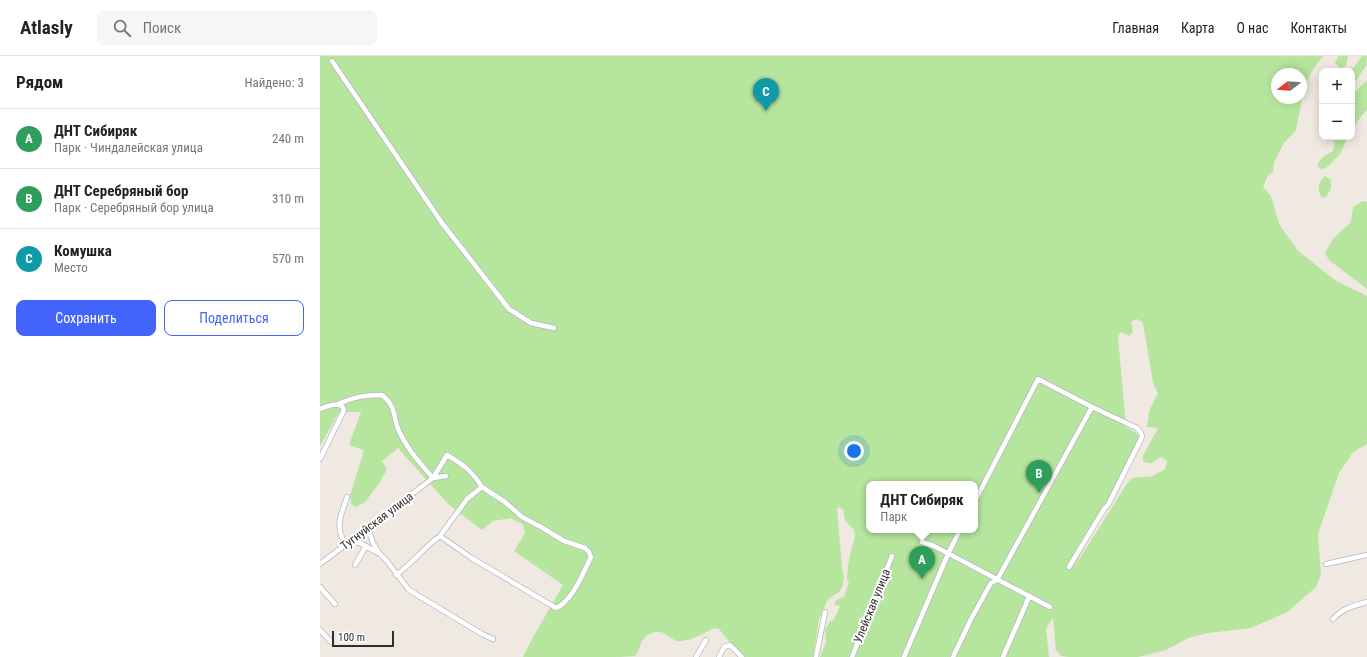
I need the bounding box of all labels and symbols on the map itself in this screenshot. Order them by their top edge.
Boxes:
north arrow [1271,68,1307,104]
pin: C [753,78,779,111]
your location [844,441,864,461]
pin: B [1026,460,1052,493]
street label: Тугнуйская улица [338,489,416,553]
pin: A [909,546,935,579]
street label: Улейская улица [851,567,893,645]
scale bar [332,629,394,648]

